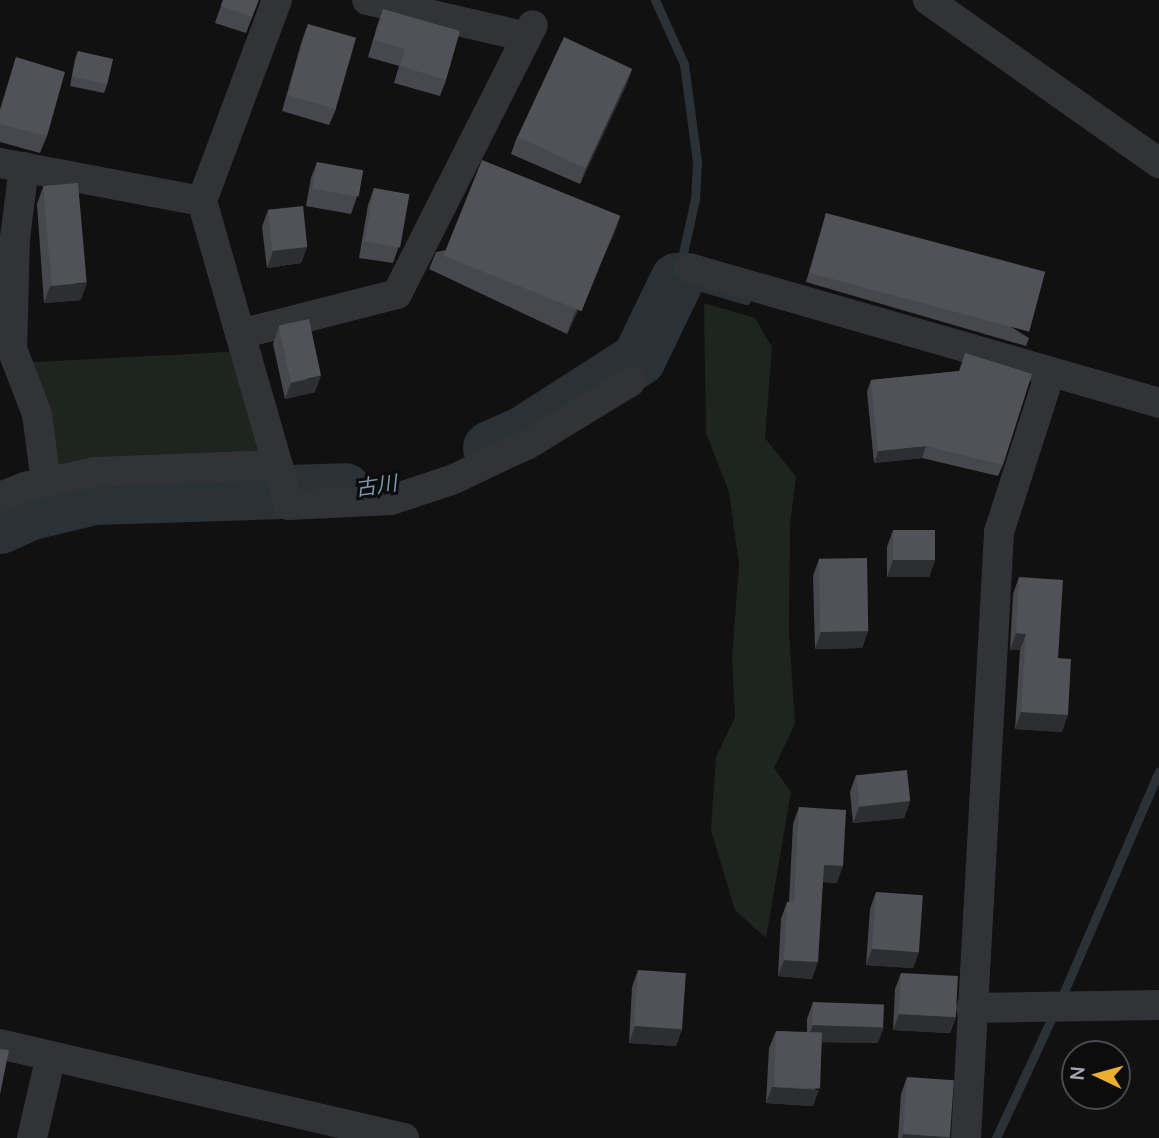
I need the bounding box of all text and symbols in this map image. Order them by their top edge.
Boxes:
water label: 古川 [353,470,399,500]
north arrow [1061,1040,1131,1110]
text: N [1064,1065,1091,1081]

